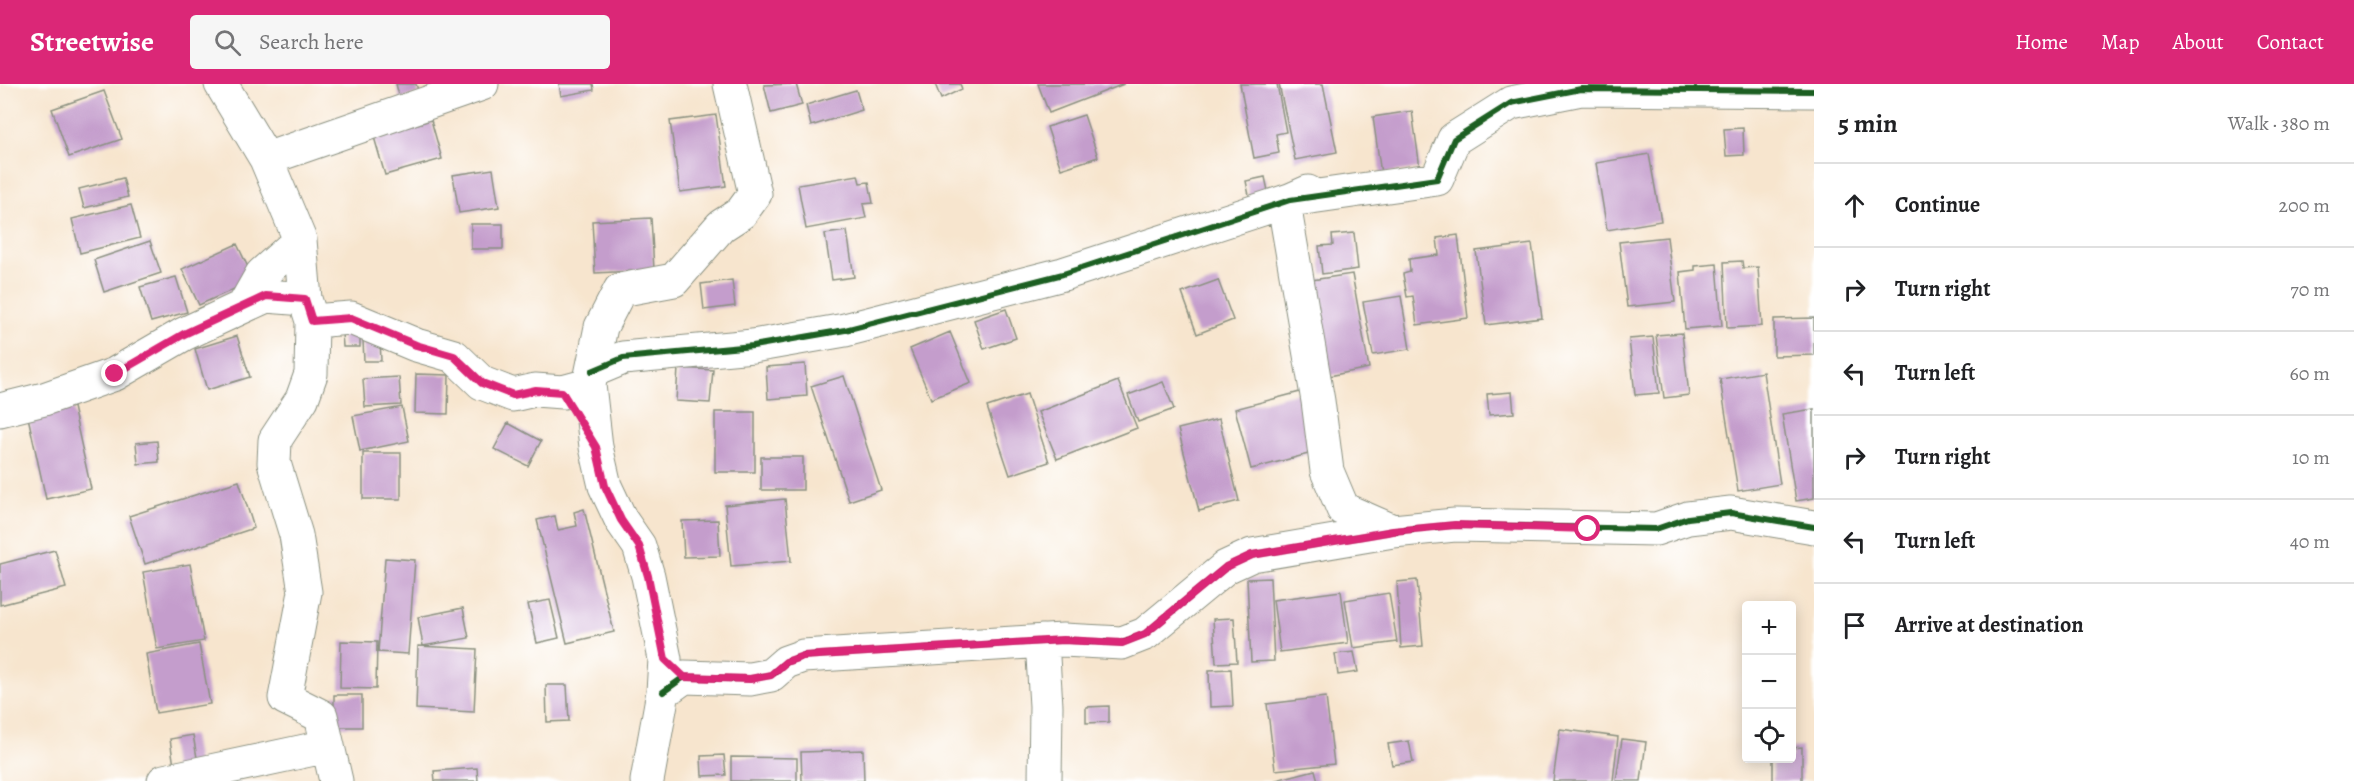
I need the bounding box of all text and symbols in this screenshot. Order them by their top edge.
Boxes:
search box [190,15,610,69]
text: Streetwise [30,23,154,61]
icon: search [211,26,244,59]
text: Search here [259,27,364,57]
text: Home [2015,28,2068,56]
text: Map [2101,28,2139,56]
text: About [2172,28,2224,56]
text: Contact [2257,28,2324,56]
text: 5 min [1838,106,1898,141]
text: Walk · 380 m [2228,110,2330,137]
icon: ahead [1838,189,1871,222]
text: Continue [1895,190,1980,220]
text: 200 m [2279,192,2330,219]
icon: right [1838,273,1871,306]
text: Turn right [1895,274,1991,304]
text: 70 m [2290,276,2330,303]
icon: left [1838,357,1871,390]
text: Turn left [1895,358,1975,388]
route end [101,360,127,386]
text: 60 m [2290,360,2330,387]
icon: right [1838,441,1871,474]
text: Turn right [1895,442,1991,472]
text: 10 m [2292,444,2330,471]
route start [1574,515,1600,541]
icon: left [1838,525,1871,558]
text: Turn left [1895,526,1975,556]
text: 40 m [2290,528,2330,555]
map controls [1742,601,1796,763]
button: + [1742,601,1796,655]
icon: arrive [1838,609,1871,642]
text: Arrive at destination [1895,610,2084,640]
button: − [1742,655,1796,709]
button: locate [1742,709,1796,763]

